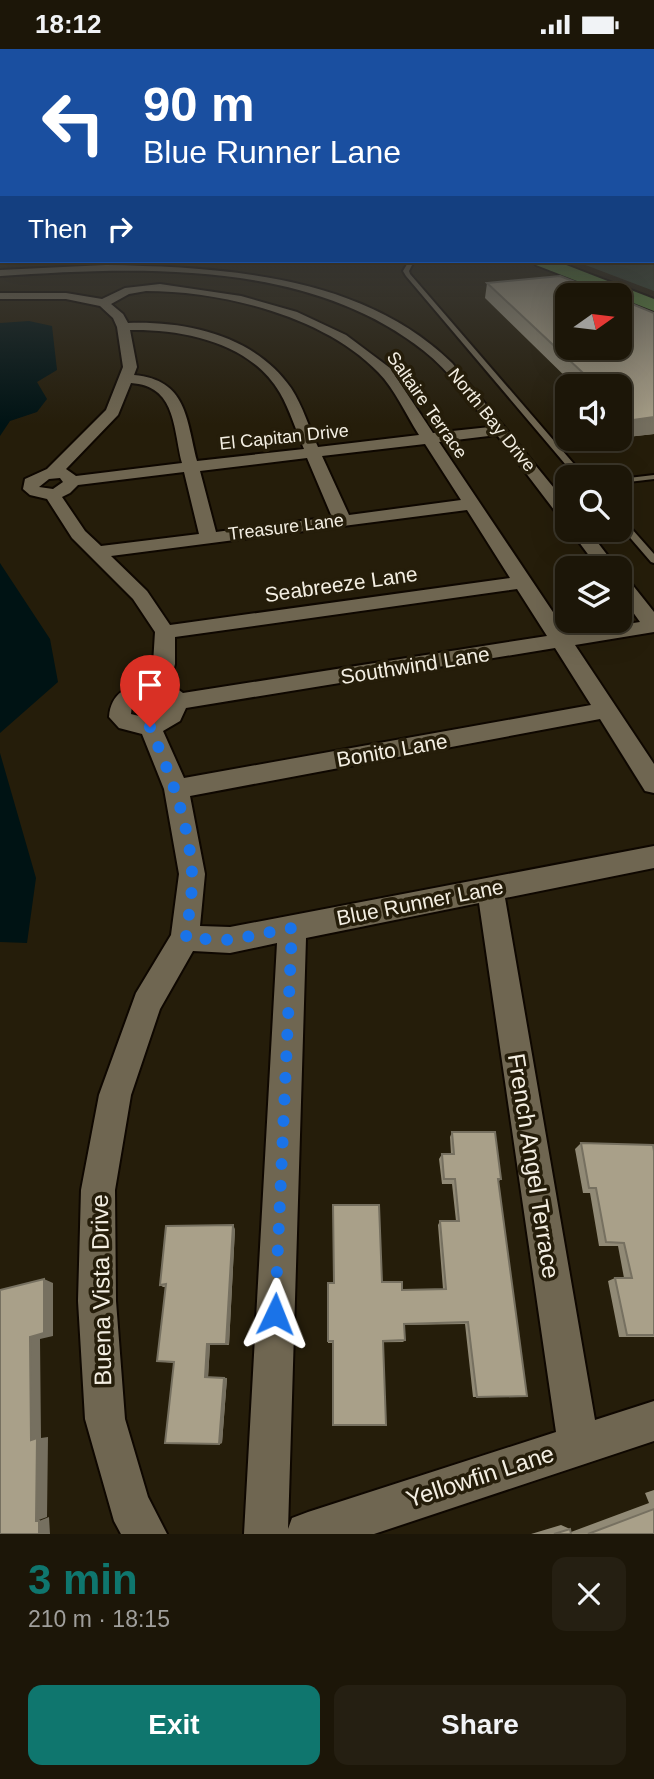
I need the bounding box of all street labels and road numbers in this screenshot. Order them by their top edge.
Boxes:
street label: Saltaire Terrace [383,348,471,462]
street label: North Bay Drive [444,364,540,476]
street label: El Capitan Drive [218,420,350,454]
street label: Treasure Lane [227,510,345,544]
street label: Seabreeze Lane [263,562,419,606]
street label: Southwind Lane [339,642,491,688]
street label: Bonito Lane [335,729,449,771]
street label: Blue Runner Lane [335,875,505,929]
street label: French Angel Terrace [503,1051,565,1281]
street label: Buena Vista Drive [86,1194,116,1386]
street label: Yellowfin Lane [403,1439,557,1513]

